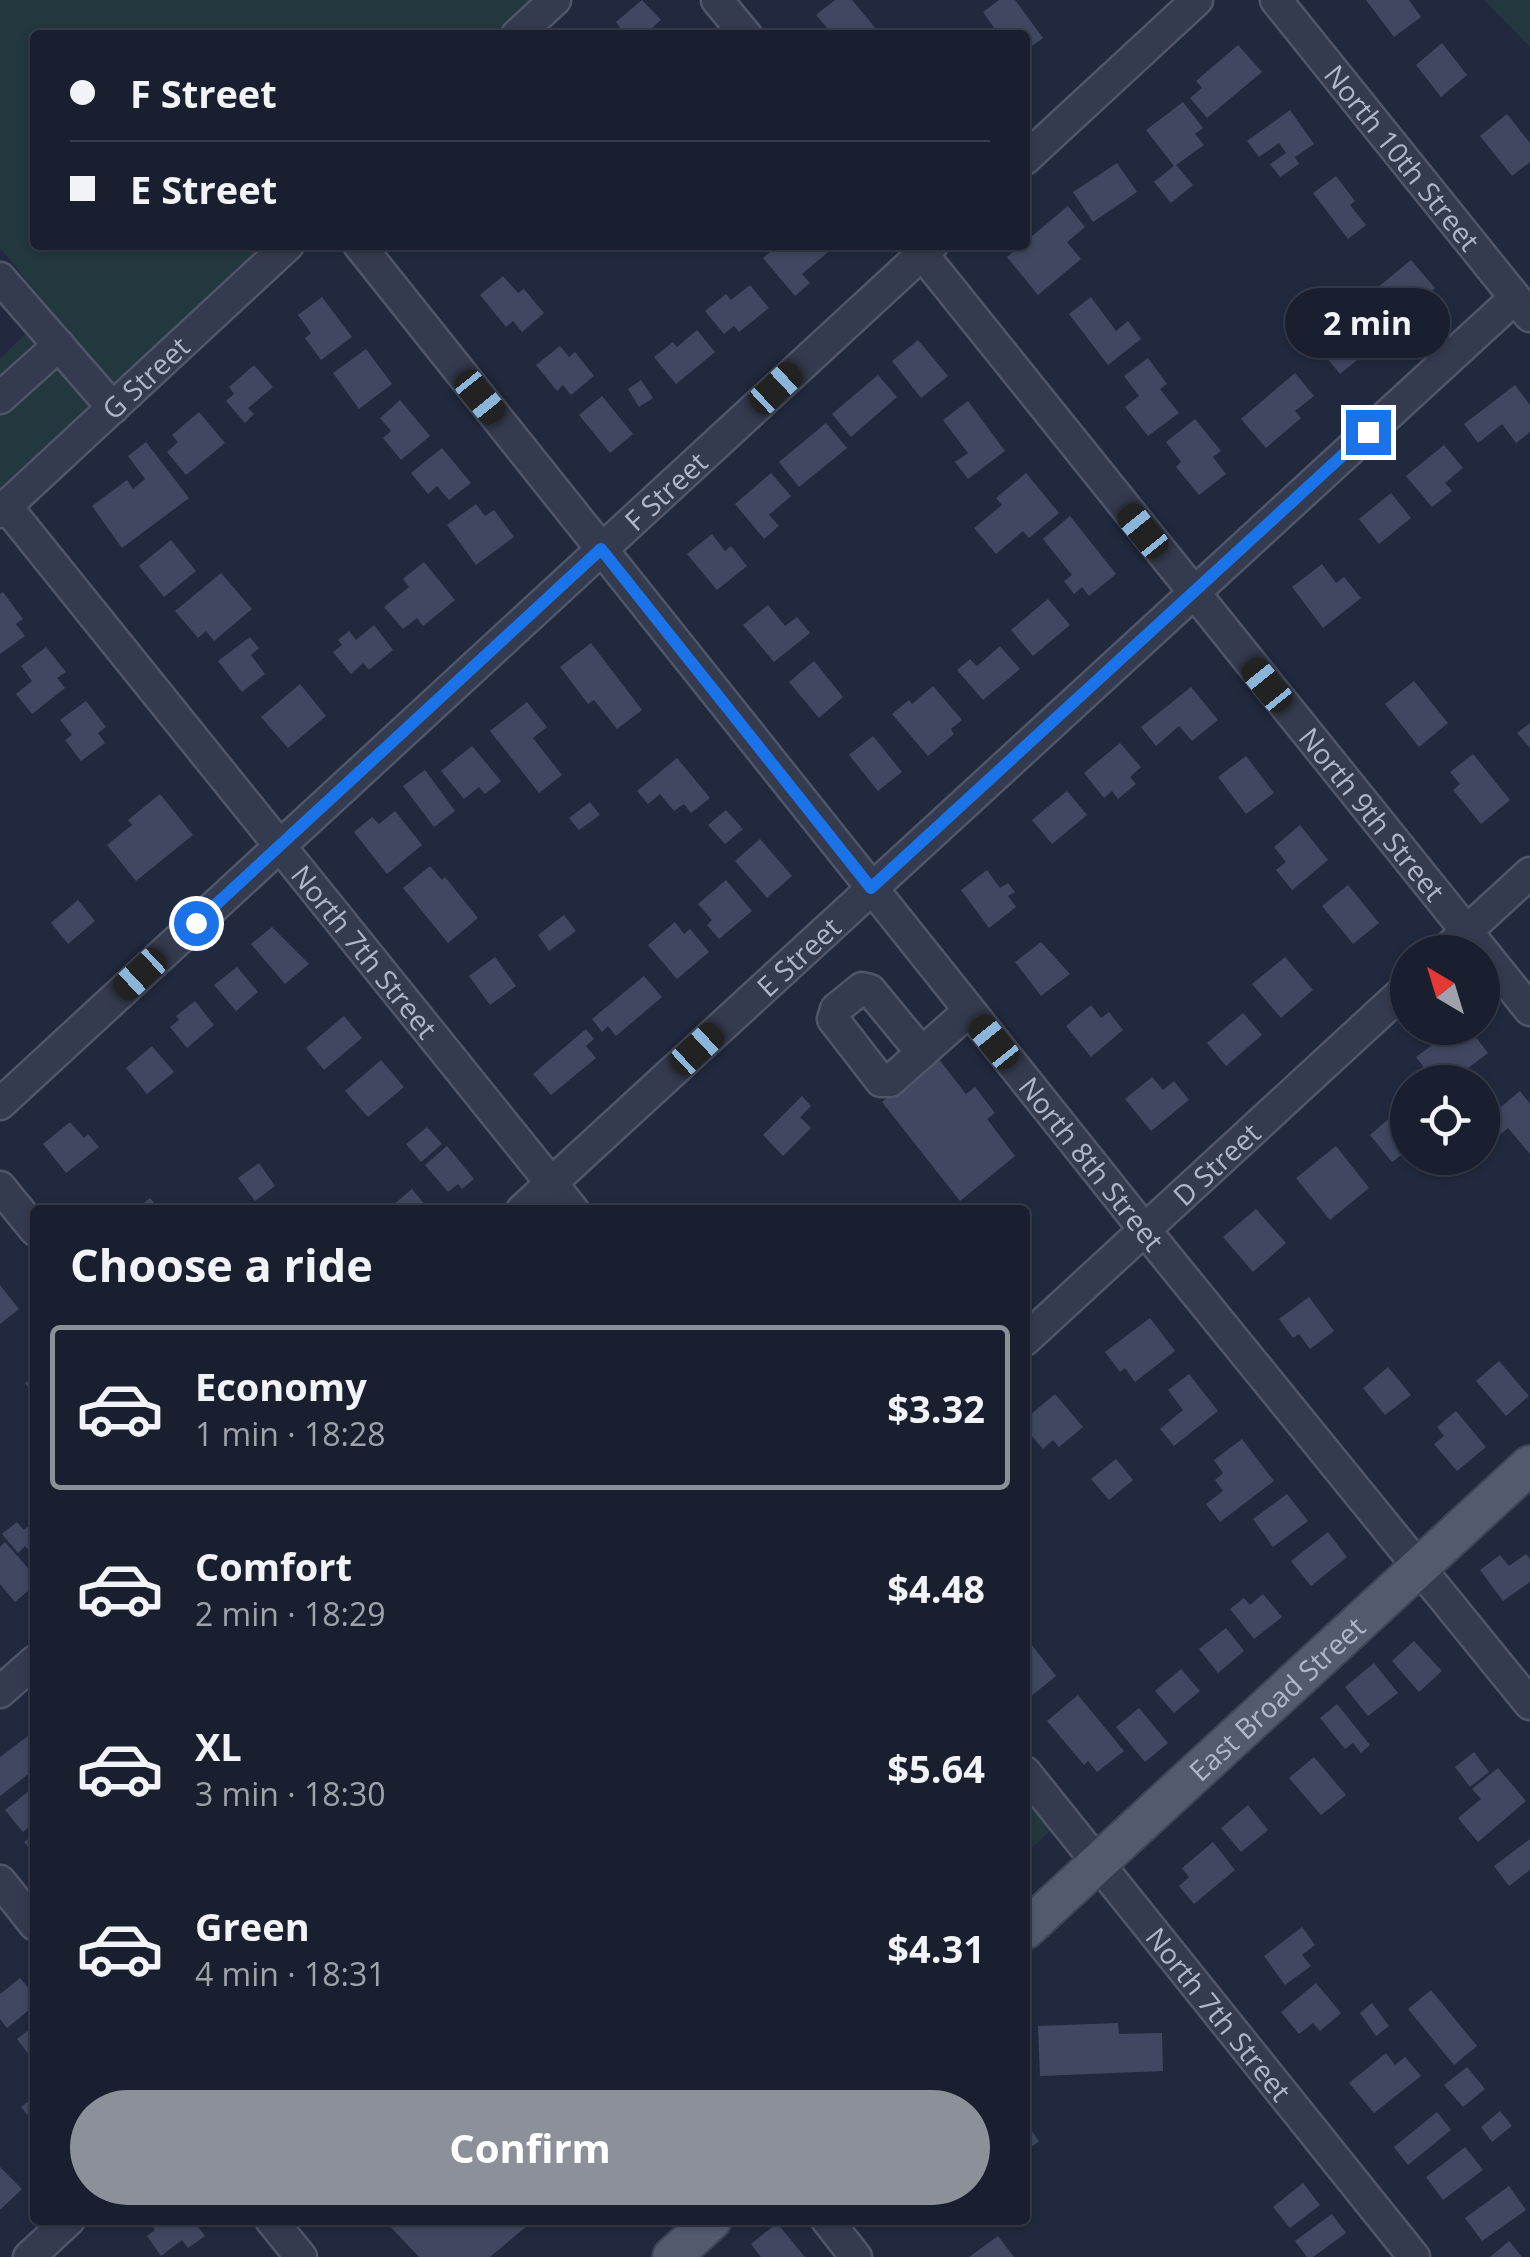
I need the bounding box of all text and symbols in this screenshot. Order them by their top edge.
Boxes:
street label: North 10th Street [1316,56,1489,258]
text: F Street [130,67,277,119]
text: E Street [130,163,277,215]
callout: 2 min [1286,287,1450,357]
text: 2 min [1323,301,1412,344]
street label: G Street [93,327,197,427]
car [744,357,808,419]
car [449,364,511,430]
route end [1346,410,1391,455]
street label: F Street [616,443,715,539]
car [1112,498,1174,564]
car [1236,652,1298,718]
street label: North 9th Street [1291,719,1454,909]
street label: North 7th Street [283,857,446,1046]
route start [174,901,219,946]
street label: E Street [748,908,848,1005]
north arrow [1390,935,1500,1045]
map controls [1390,935,1500,1175]
car [108,943,172,1005]
car [963,1009,1025,1075]
car [665,1018,729,1080]
button: locate [1390,1065,1500,1175]
street label: North 8th Street [1011,1069,1173,1258]
street label: D Street [1164,1114,1268,1214]
text: Choose a ride [70,1234,373,1295]
text: Economy [195,1360,367,1412]
icon: car [75,1363,165,1453]
text: $3.32 [887,1382,985,1434]
text: 1 min · 18:28 [195,1412,386,1455]
text: Comfort [195,1540,352,1592]
icon: car [75,1543,165,1633]
text: $4.48 [887,1562,985,1614]
text: 2 min · 18:29 [195,1592,386,1635]
street label: East Broad Street [1180,1608,1373,1789]
text: XL [195,1720,242,1772]
icon: car [75,1723,165,1813]
text: $5.64 [887,1742,985,1794]
text: 3 min · 18:30 [195,1772,386,1815]
text: Green [195,1900,310,1952]
icon: car [75,1903,165,1993]
street label: North 7th Street [1138,1919,1300,2109]
text: $4.31 [887,1922,985,1974]
text: 4 min · 18:31 [195,1952,386,1995]
button: Confirm [70,2090,990,2205]

